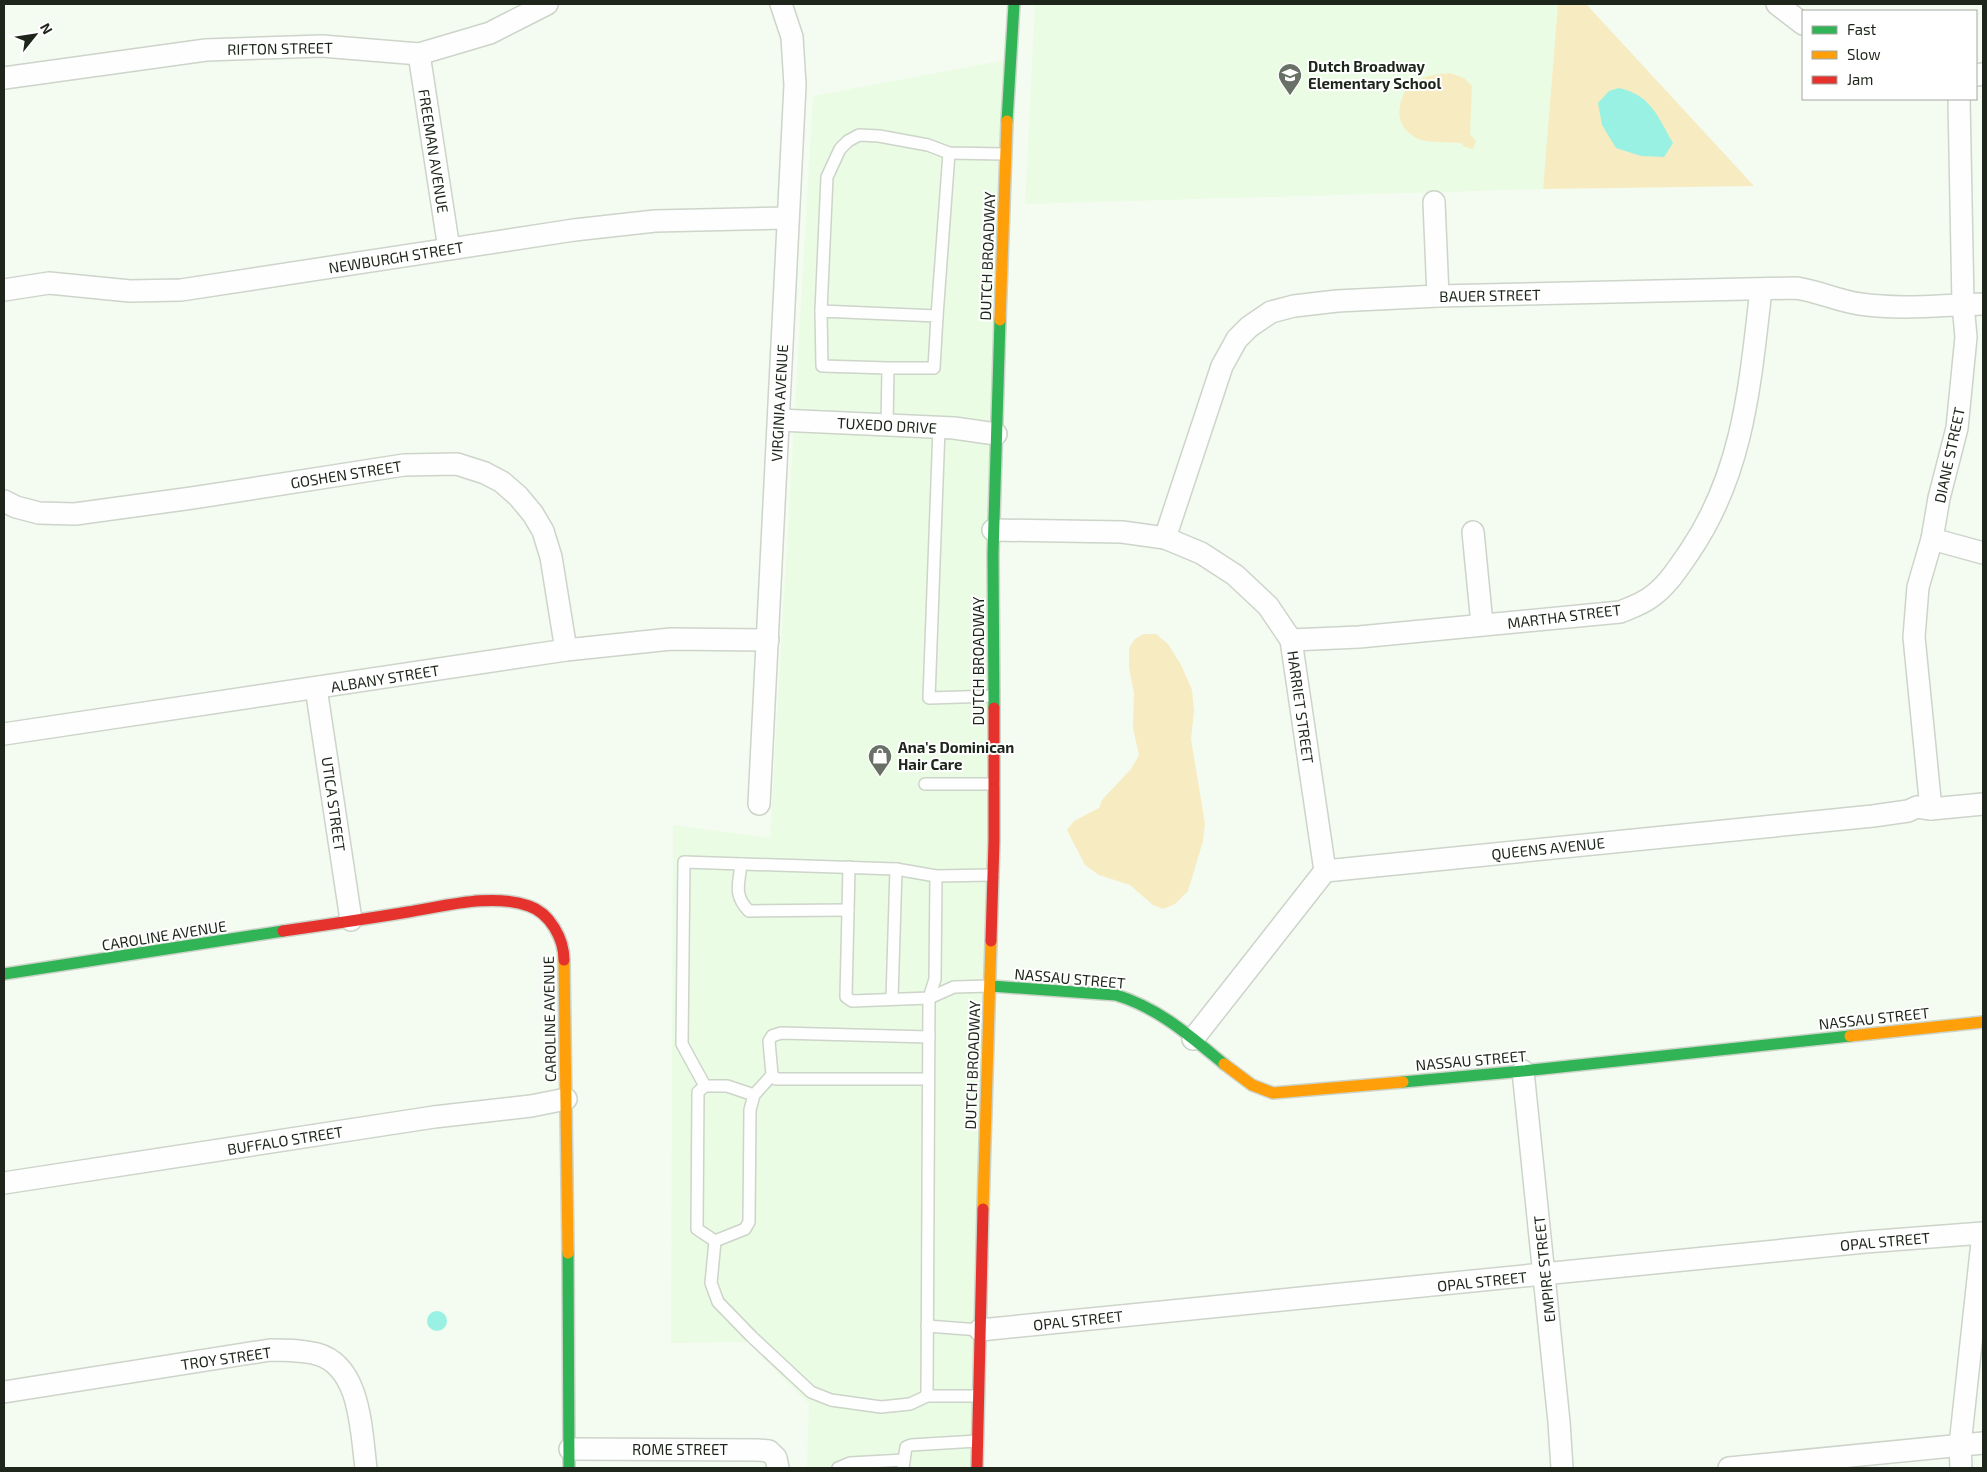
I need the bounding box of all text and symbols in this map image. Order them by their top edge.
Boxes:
north arrow [10,10,60,60]
legend [1802,10,1977,100]
text: N [37,20,57,37]
text: Fast [1847,20,1877,38]
street label: RIFTON STREET [227,38,333,58]
text: Slow [1847,45,1881,63]
place label: Dutch Broadway Elementary School [1308,57,1441,93]
school or university icon: Dutch Broadway Elementary School [1277,62,1303,96]
text: Jam [1847,70,1873,88]
street label: FREEMAN AVENUE [415,88,453,214]
street label: DUTCH BROADWAY [976,191,998,321]
street label: NEWBURGH STREET [327,237,465,277]
street label: BAUER STREET [1439,285,1541,305]
street label: VIRGINIA AVENUE [767,344,791,462]
street label: DIANE STREET [1930,405,1968,505]
street label: TUXEDO DRIVE [836,413,938,437]
street label: GOSHEN STREET [289,456,403,492]
street label: DUTCH BROADWAY [969,596,987,726]
street label: MARTHA STREET [1506,600,1622,632]
street label: HARRIET STREET [1284,649,1318,765]
street label: ALBANY STREET [329,660,441,695]
place label: Ana's Dominican Hair Care [898,738,1014,773]
shop icon: Ana's Dominican Hair Care [867,743,893,777]
street label: UTICA STREET [318,756,350,853]
street label: QUEENS AVENUE [1490,833,1606,864]
street label: CAROLINE AVENUE [100,916,228,954]
street label: CAROLINE AVENUE [539,956,559,1082]
street label: NASSAU STREET [1014,964,1126,992]
street label: DUTCH BROADWAY [961,1000,983,1130]
street label: NASSAU STREET [1818,1003,1931,1033]
street label: NASSAU STREET [1415,1046,1527,1074]
street label: BUFFALO STREET [226,1122,344,1158]
street label: EMPIRE STREET [1529,1214,1559,1323]
street label: OPAL STREET [1839,1228,1931,1254]
street label: OPAL STREET [1436,1267,1528,1295]
street label: OPAL STREET [1032,1306,1124,1334]
street label: TROY STREET [180,1343,273,1373]
street label: ROME STREET [632,1440,728,1458]

